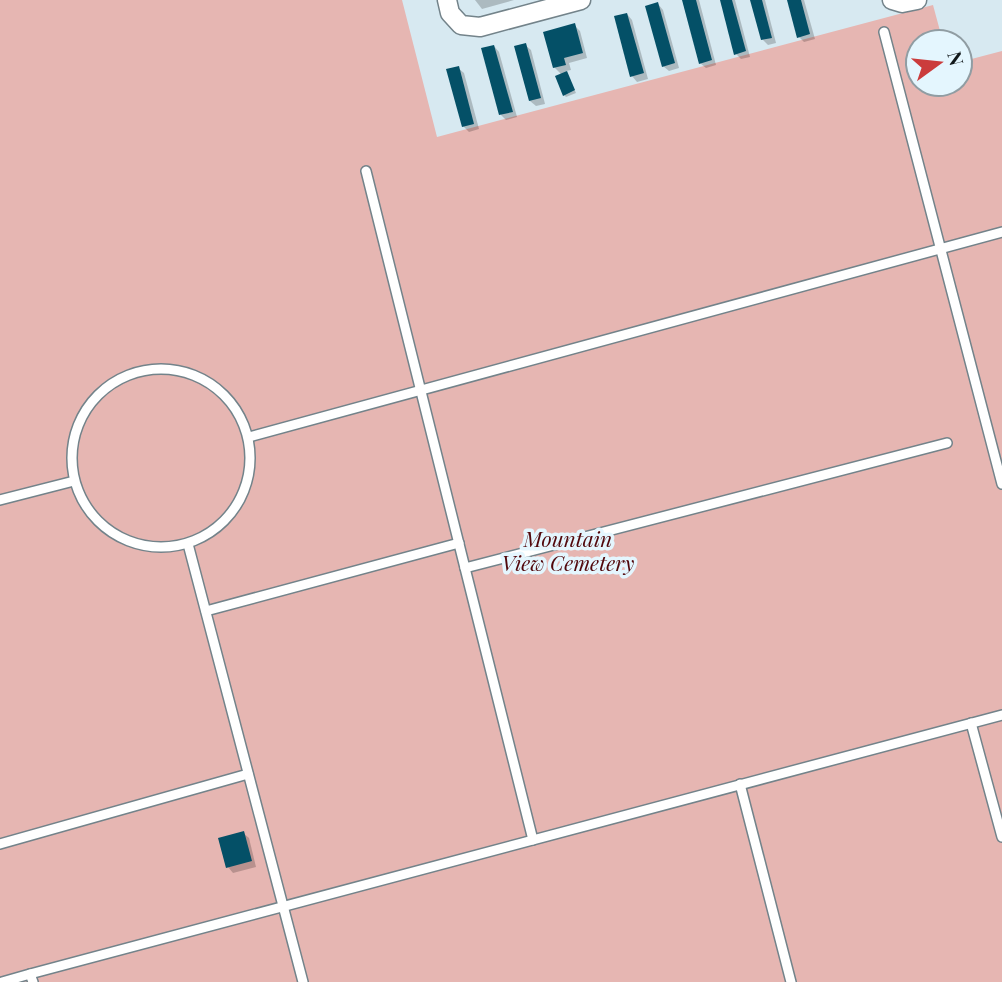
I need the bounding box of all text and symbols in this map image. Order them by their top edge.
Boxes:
north arrow [904,28,974,98]
text: N [942,48,971,69]
park label: Mountain View Cemetery [502,524,634,576]

